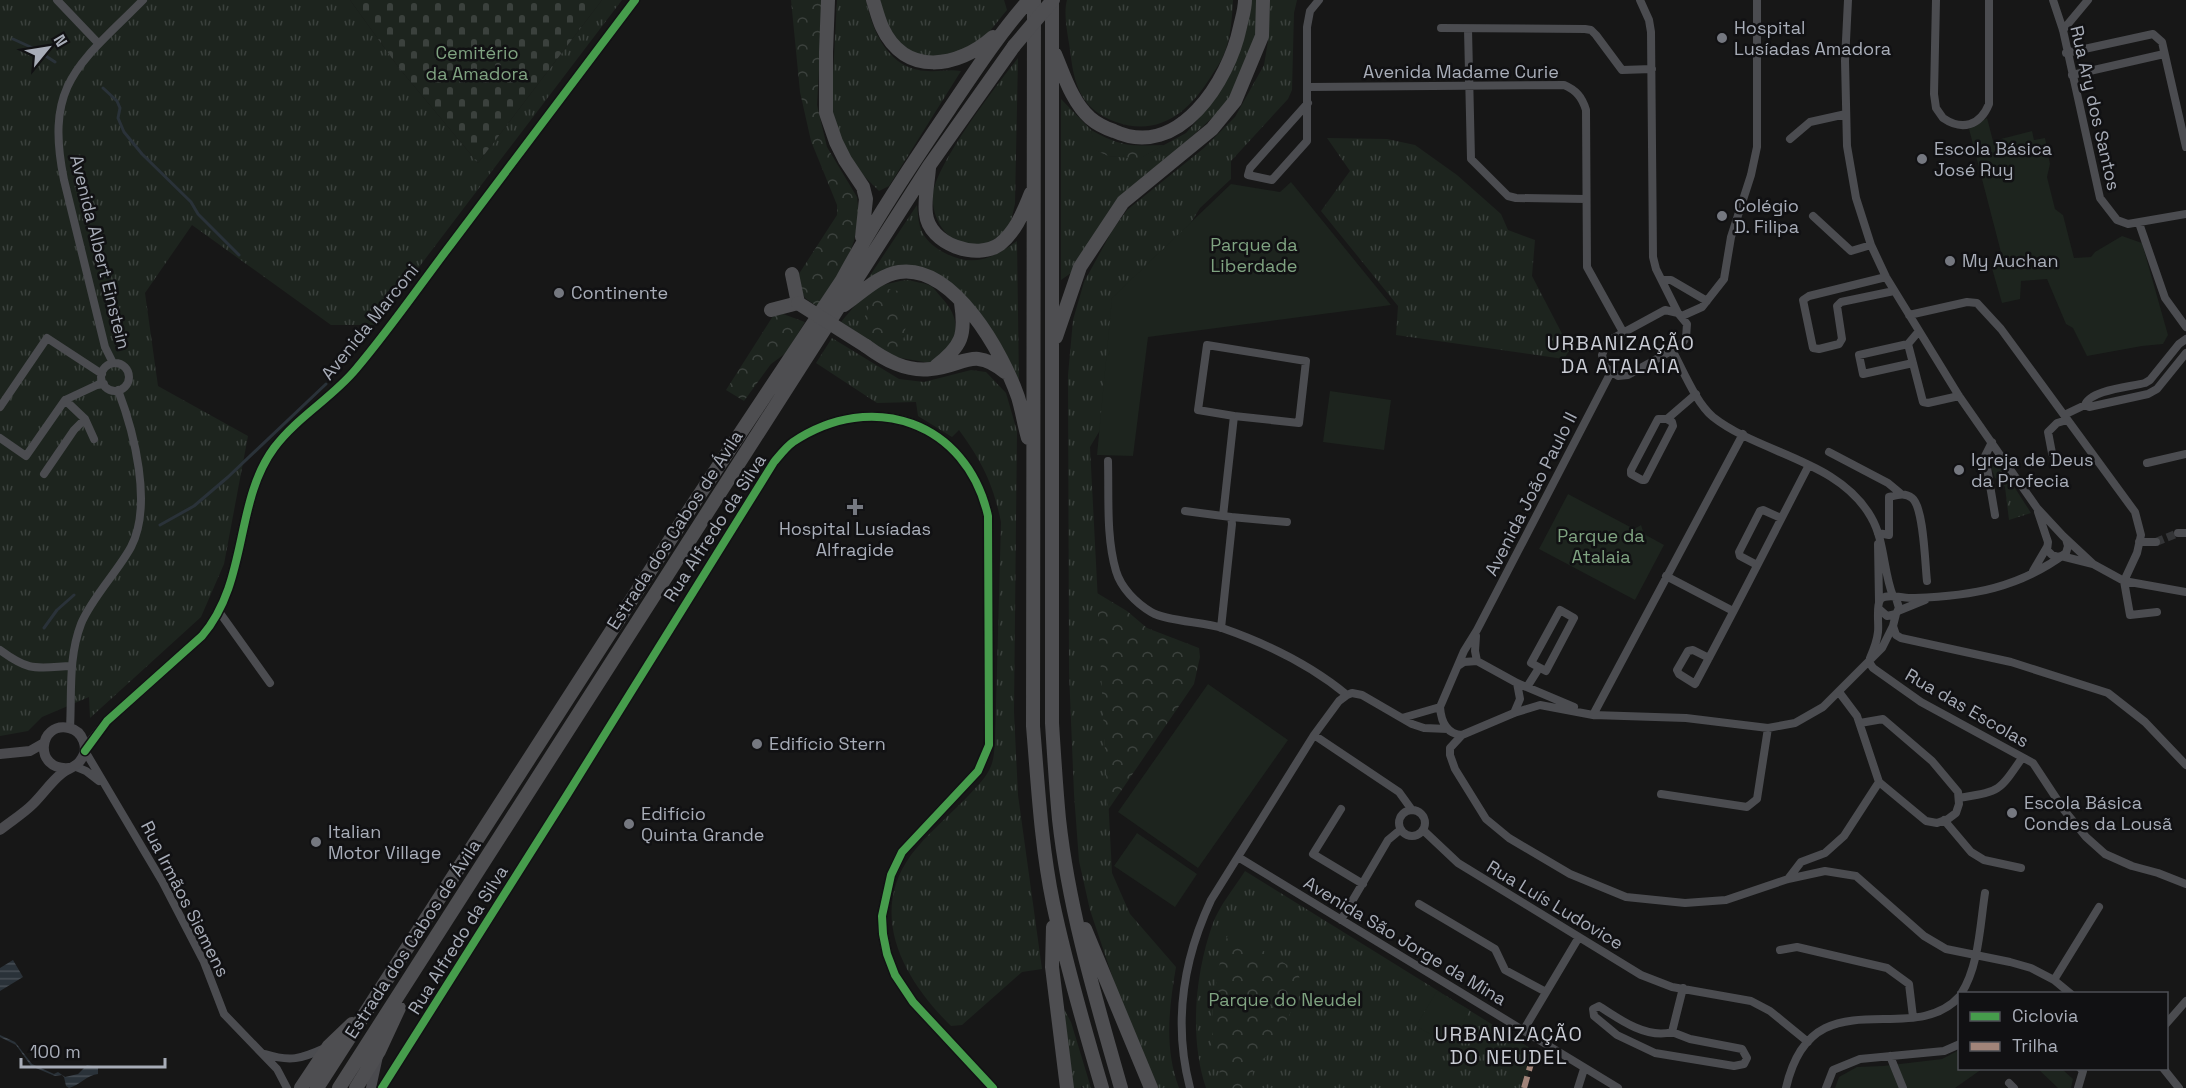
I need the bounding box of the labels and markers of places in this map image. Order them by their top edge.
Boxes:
place label: Hospital Lusíadas Amadora [1734,16,1891,60]
marker: Hospital Lusíadas Amadora [1715,31,1729,45]
place label: Escola Básica José Ruy [1934,137,2052,181]
marker: Escola Básica José Ruy [1915,152,1929,166]
place label: Colégio D. Filipa [1734,194,1799,238]
marker: Colégio D. Filipa [1715,209,1729,223]
place label: My Auchan [1962,249,2059,272]
marker: My Auchan [1943,254,1957,268]
place label: Continente [571,281,668,304]
marker: Continente [552,286,566,300]
place label: Igreja de Deus da Profecia [1971,448,2093,492]
marker: Igreja de Deus da Profecia [1952,463,1966,477]
marker: Hospital Lusíadas Alfragide [846,498,864,516]
place label: Hospital Lusíadas Alfragide [779,517,931,561]
place label: Edifício Stern [769,732,886,755]
marker: Edifício Stern [750,737,764,751]
place label: Escola Básica Condes da Lousã [2024,791,2172,835]
place label: Edifício Quinta Grande [641,802,764,846]
marker: Escola Básica Condes da Lousã [2005,806,2019,820]
marker: Edifício Quinta Grande [622,817,636,831]
place label: Italian Motor Village [328,820,441,864]
marker: Italian Motor Village [309,835,323,849]

